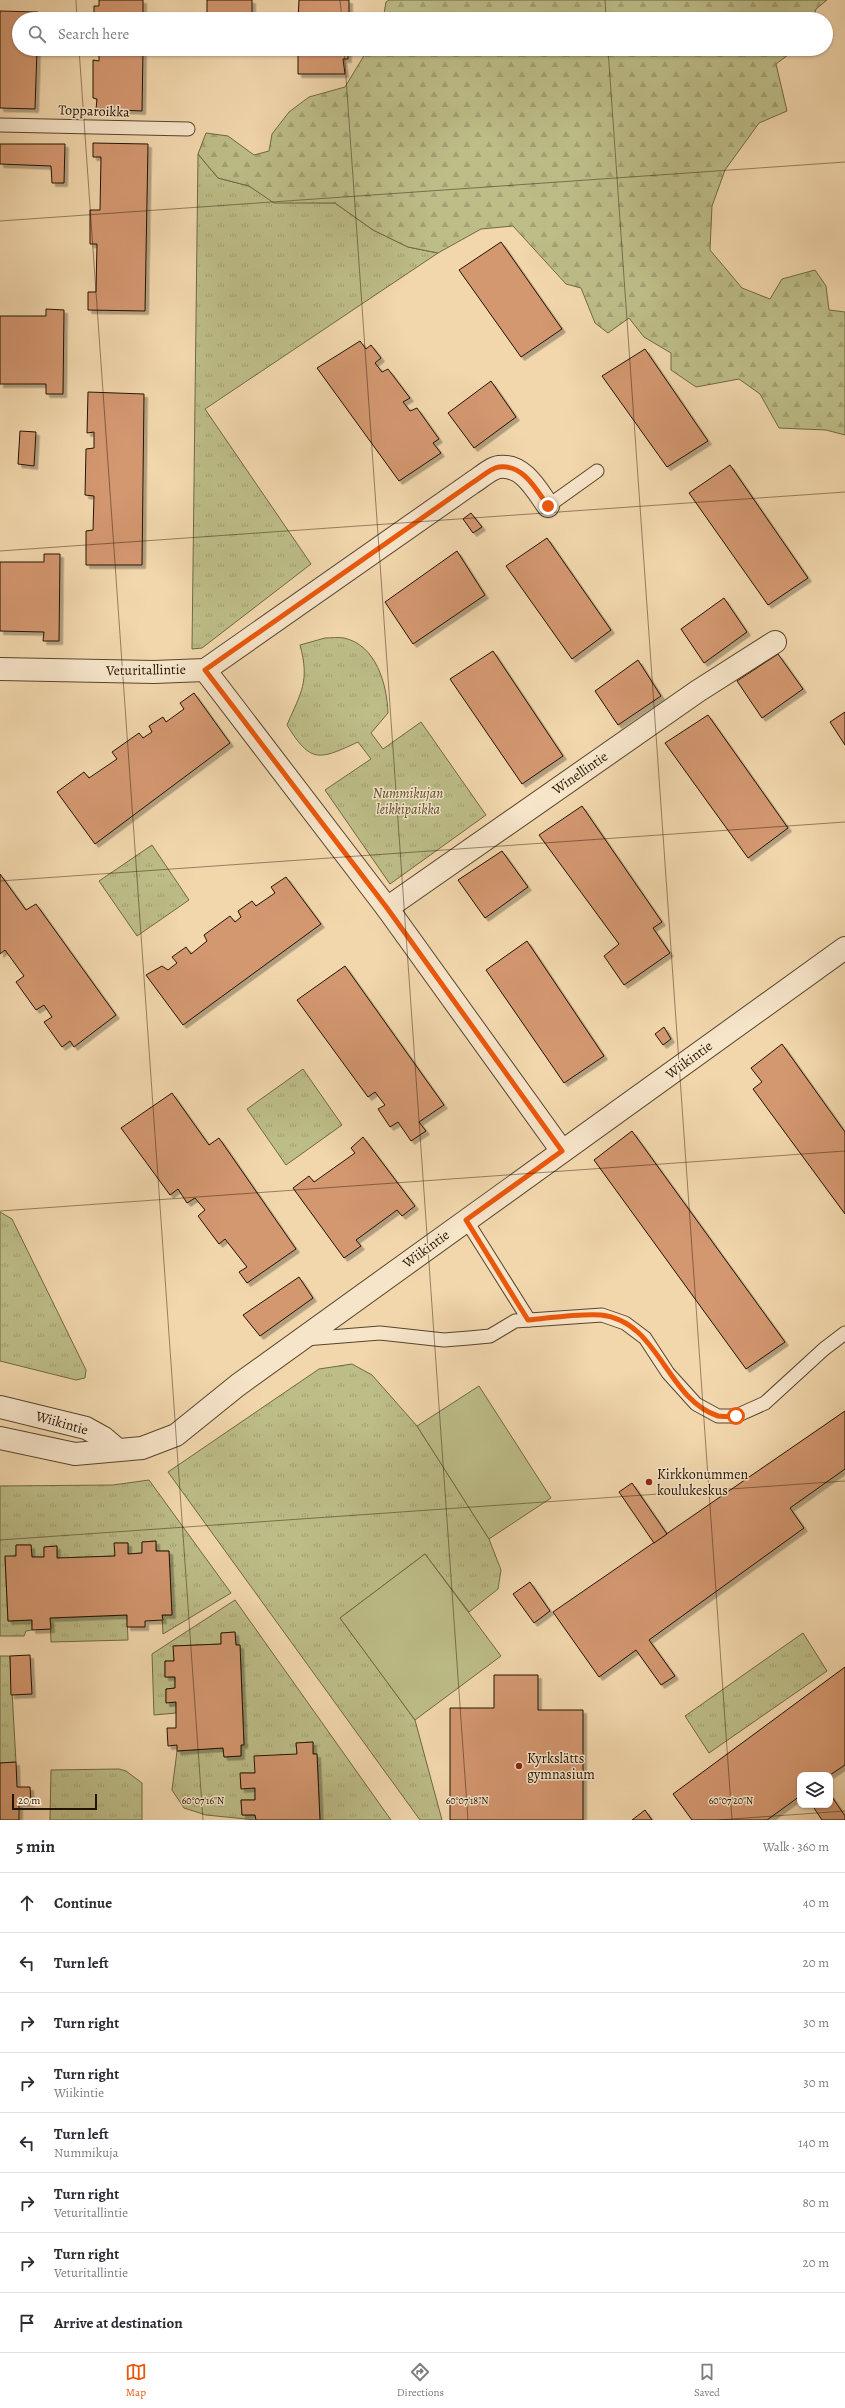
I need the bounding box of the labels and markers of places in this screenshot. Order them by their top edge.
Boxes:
place label: Kirkkonummen koulukeskus [657,1465,749,1500]
marker: Kirkkonummen koulukeskus [644,1477,654,1487]
place label: Kyrkslätts gymnasium [527,1749,595,1784]
marker: Kyrkslätts gymnasium [514,1761,524,1771]

